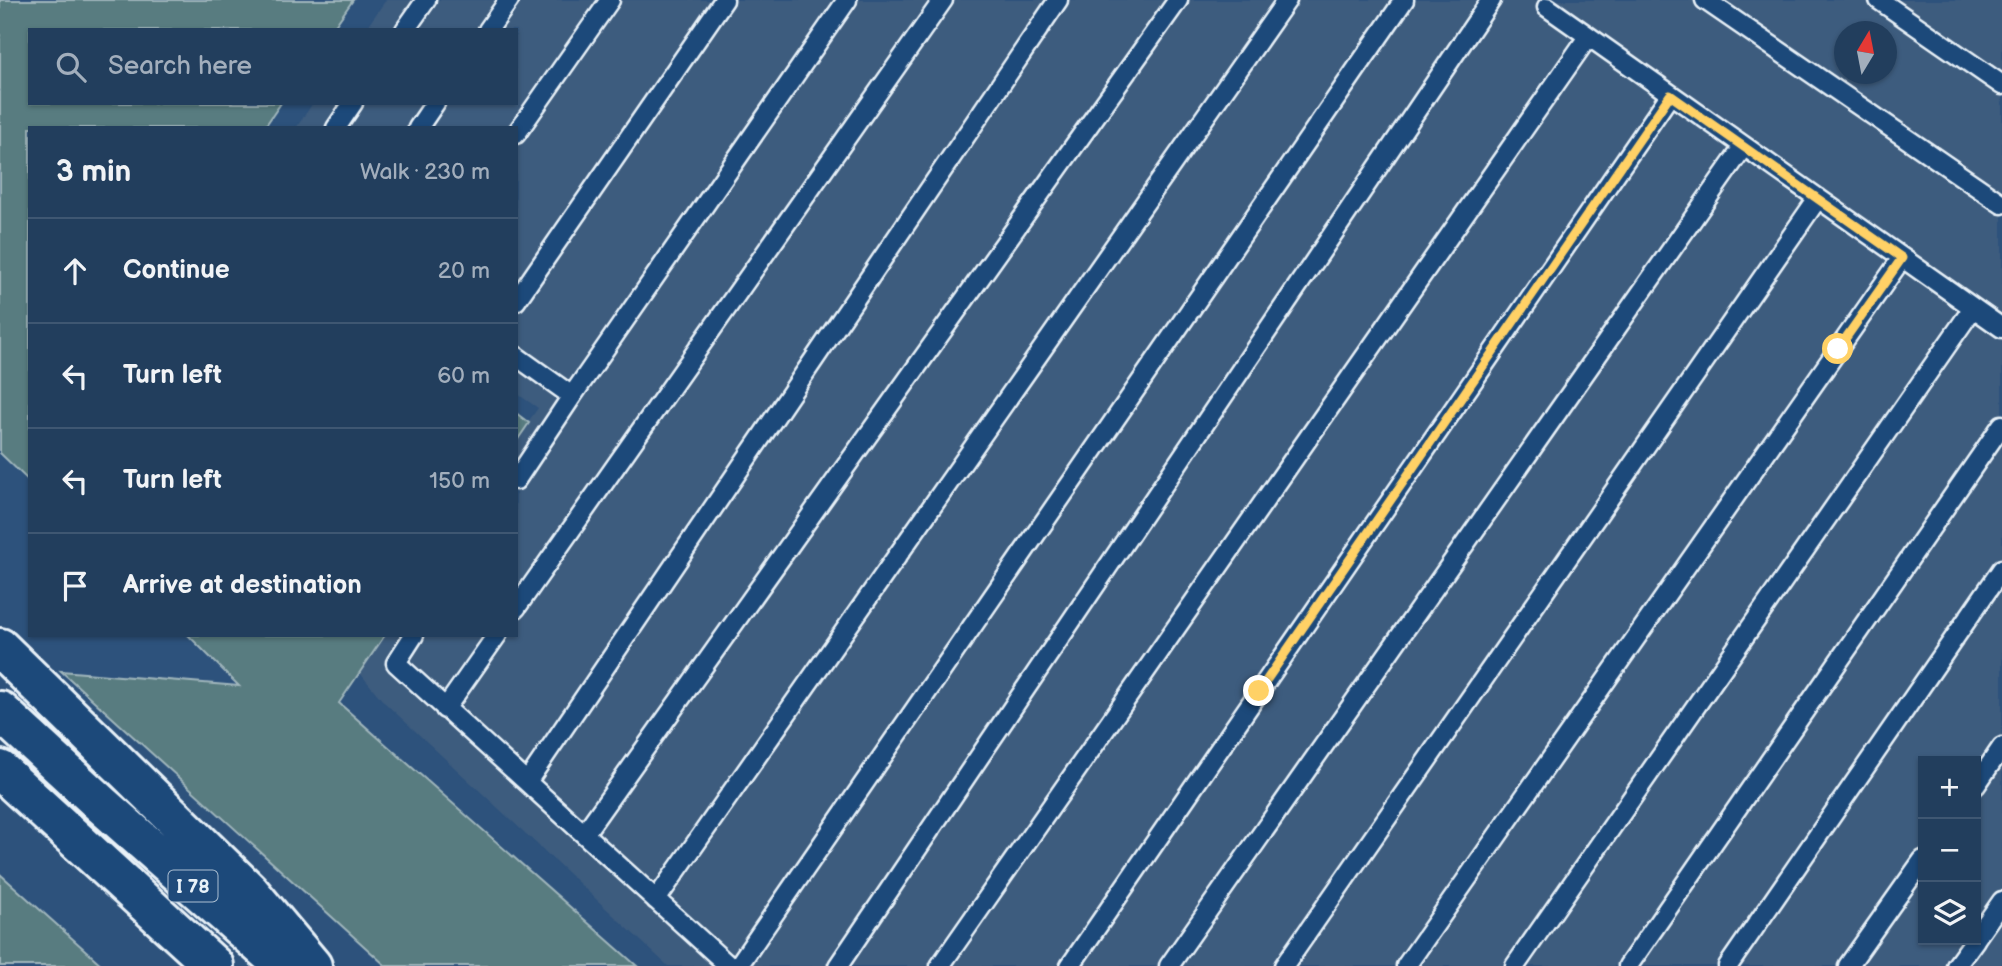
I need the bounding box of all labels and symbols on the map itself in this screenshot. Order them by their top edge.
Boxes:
north arrow [1834,21,1897,84]
route start [1822,333,1853,364]
route end [1243,675,1274,706]
road number: I 78 [168,870,218,902]

